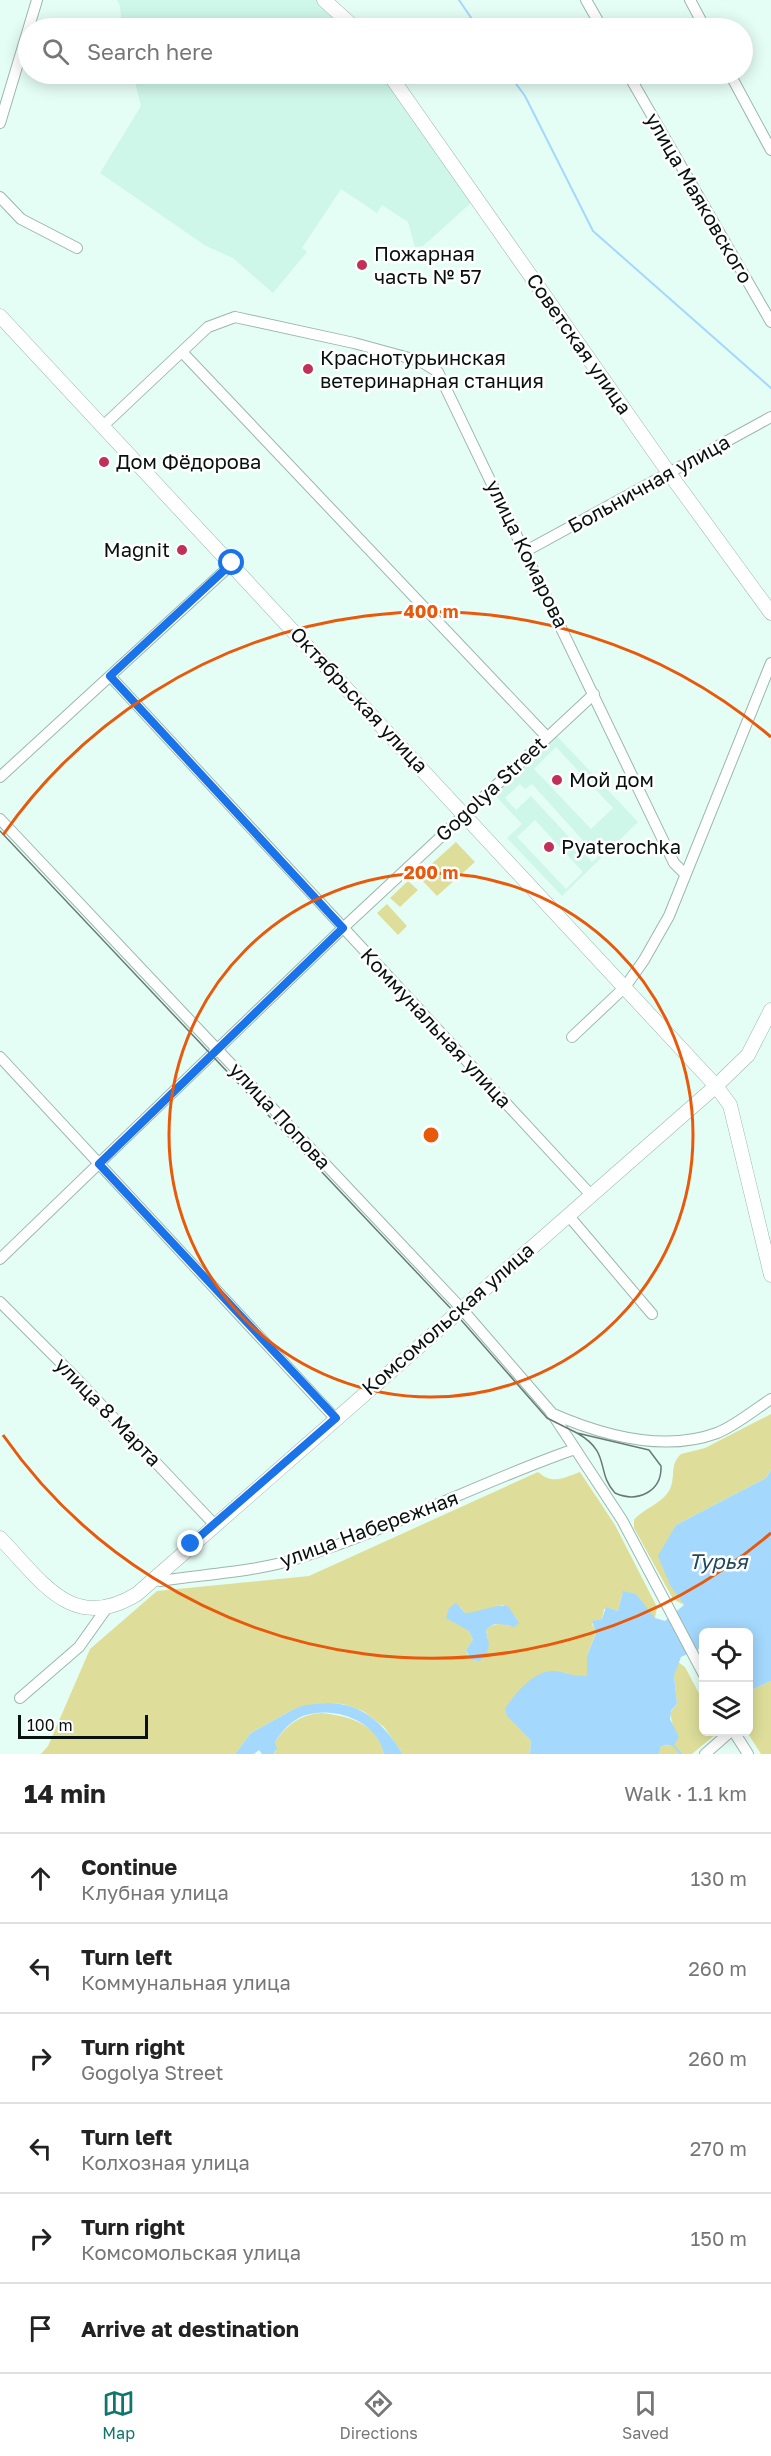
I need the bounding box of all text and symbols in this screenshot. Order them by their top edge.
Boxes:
search box [18,18,753,84]
icon: search [39,35,72,68]
text: Search here [87,38,213,65]
street label: улица Маяковского [641,108,758,287]
place label: Пожарная часть № 57 [374,241,482,288]
marker: Пожарная часть № 57 [355,258,369,272]
street label: Советская улица [522,268,637,418]
place label: Краснотурьинская ветеринарная станция [320,345,544,392]
marker: Краснотурьинская ветеринарная станция [301,362,315,376]
street label: Больничная улица [563,429,734,538]
place label: Дом Фёдорова [116,449,261,473]
marker: Дом Фёдорова [97,455,111,469]
street label: улица Комарова [482,476,574,632]
place label: Magnit [104,537,170,561]
marker: Magnit [175,543,189,557]
route start [218,549,244,575]
text: 400 m [404,600,458,622]
street label: Октябрьская улица [286,621,434,777]
street label: Gogolya Street [430,731,551,846]
place label: Мой дом [569,767,654,791]
marker: Мой дом [550,773,564,787]
place label: Pyaterochka [561,834,681,858]
marker: Pyaterochka [542,840,556,854]
text: 200 m [404,861,458,883]
street label: Коммунальная улица [356,942,517,1112]
street label: улица Попова [225,1057,336,1174]
centre of rings [421,1125,441,1145]
street label: Комсомольская улица [356,1237,538,1399]
street label: улица 8 Марта [51,1352,167,1471]
street label: улица Набережная [276,1485,461,1571]
route end [177,1530,203,1556]
water label: Турья [688,1548,750,1574]
map controls [699,1628,753,1736]
button: locate [699,1628,753,1682]
button: layers [699,1682,753,1736]
scale bar [18,1712,148,1740]
text: 100 m [27,1715,73,1735]
text: 14 min [24,1778,106,1809]
text: Walk · 1.1 km [624,1781,747,1805]
text: Continue [81,1853,177,1880]
icon: ahead [24,1862,57,1895]
text: 130 m [691,1866,747,1890]
text: Клубная улица [81,1880,229,1904]
text: Turn left [81,1943,172,1970]
icon: left [24,1952,57,1985]
text: 260 m [688,1956,747,1980]
text: Коммунальная улица [81,1970,291,1994]
text: Turn right [81,2033,185,2060]
icon: right [24,2042,57,2075]
text: 260 m [688,2046,747,2070]
text: Gogolya Street [81,2060,224,2084]
text: Turn left [81,2123,172,2150]
icon: left [24,2132,57,2165]
text: 270 m [690,2136,747,2160]
text: Колхозная улица [81,2150,250,2174]
text: Turn right [81,2213,185,2240]
icon: right [24,2222,57,2255]
text: 150 m [691,2226,747,2250]
text: Комсомольская улица [81,2240,301,2264]
icon: arrive [24,2312,57,2345]
text: Arrive at destination [81,2315,299,2342]
tab: Map [102,2387,135,2443]
tab: Directions [340,2387,418,2443]
tab: Saved [622,2387,669,2443]

